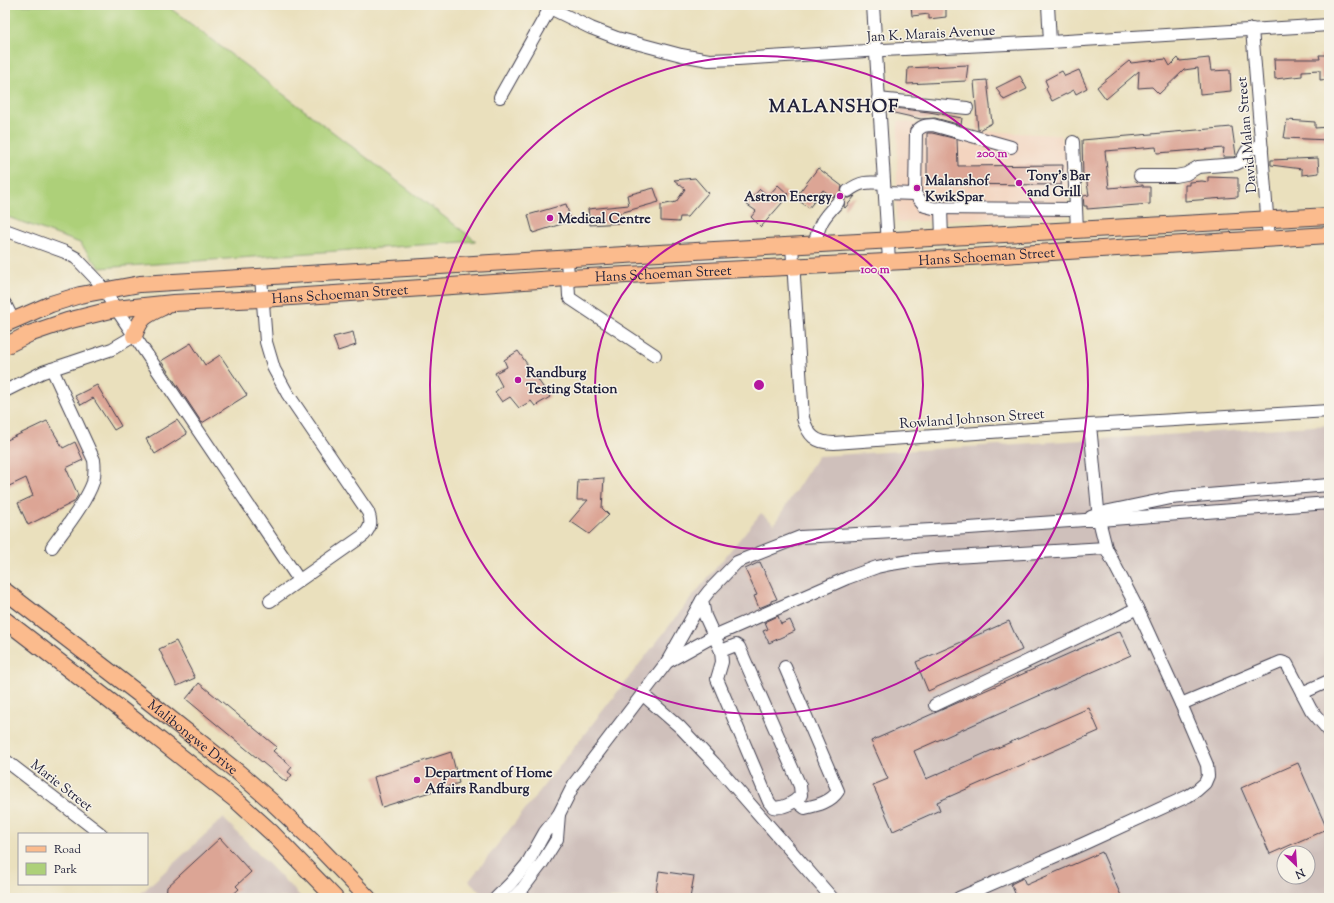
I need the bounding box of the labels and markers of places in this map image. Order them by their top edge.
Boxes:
place label: Tony's Bar and Grill [1027,167,1091,203]
place label: Malanshof KwikSpar [925,172,990,208]
marker: Tony's Bar and Grill [1014,178,1024,188]
marker: Malanshof KwikSpar [912,183,922,193]
place label: Astron Energy [744,188,832,208]
marker: Astron Energy [835,191,845,201]
place label: Medical Centre [558,210,651,230]
marker: Medical Centre [545,213,555,223]
place label: Randburg Testing Station [526,364,618,400]
marker: Randburg Testing Station [513,375,523,385]
centre of rings [752,378,766,392]
place label: Department of Home Affairs Randburg [425,764,553,800]
marker: Department of Home Affairs Randburg [412,775,422,785]

